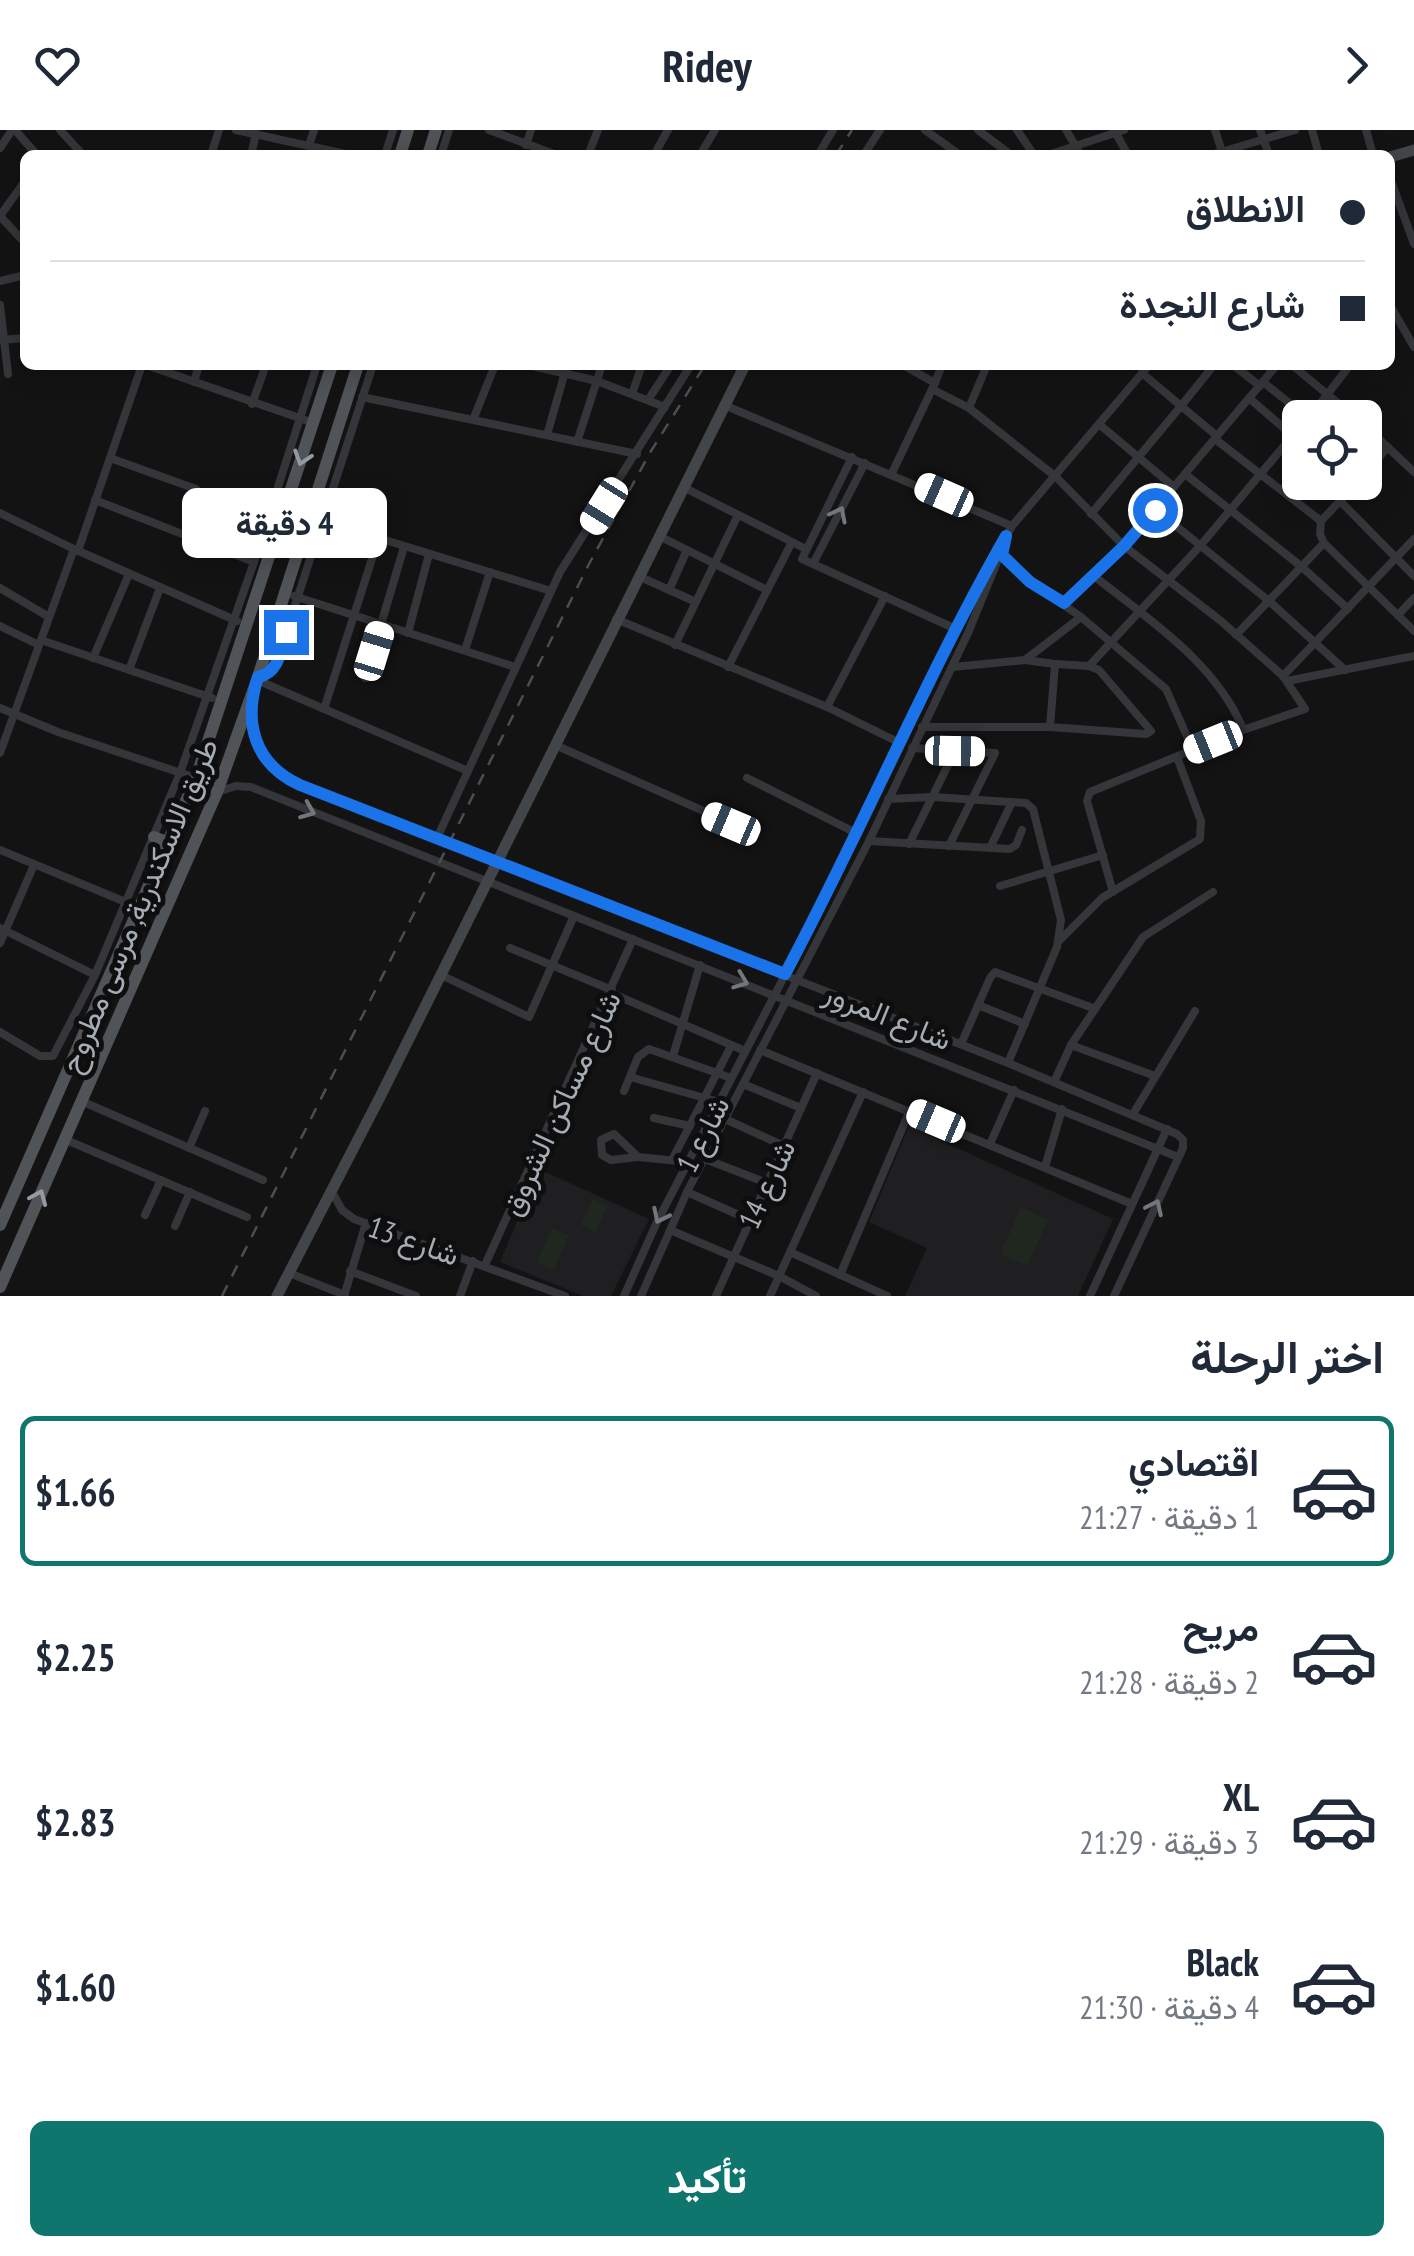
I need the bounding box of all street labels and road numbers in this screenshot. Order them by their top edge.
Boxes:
street label: طريق الاسكندرية, مرسى مطروح [50,732,228,1079]
street label: شارع المرور [817,971,958,1060]
street label: شارع مساكن الشروق [491,984,631,1222]
street label: شارع 1 [666,1089,739,1179]
street label: شارع 14 [729,1133,805,1236]
street label: شارع 13 [363,1206,465,1276]

